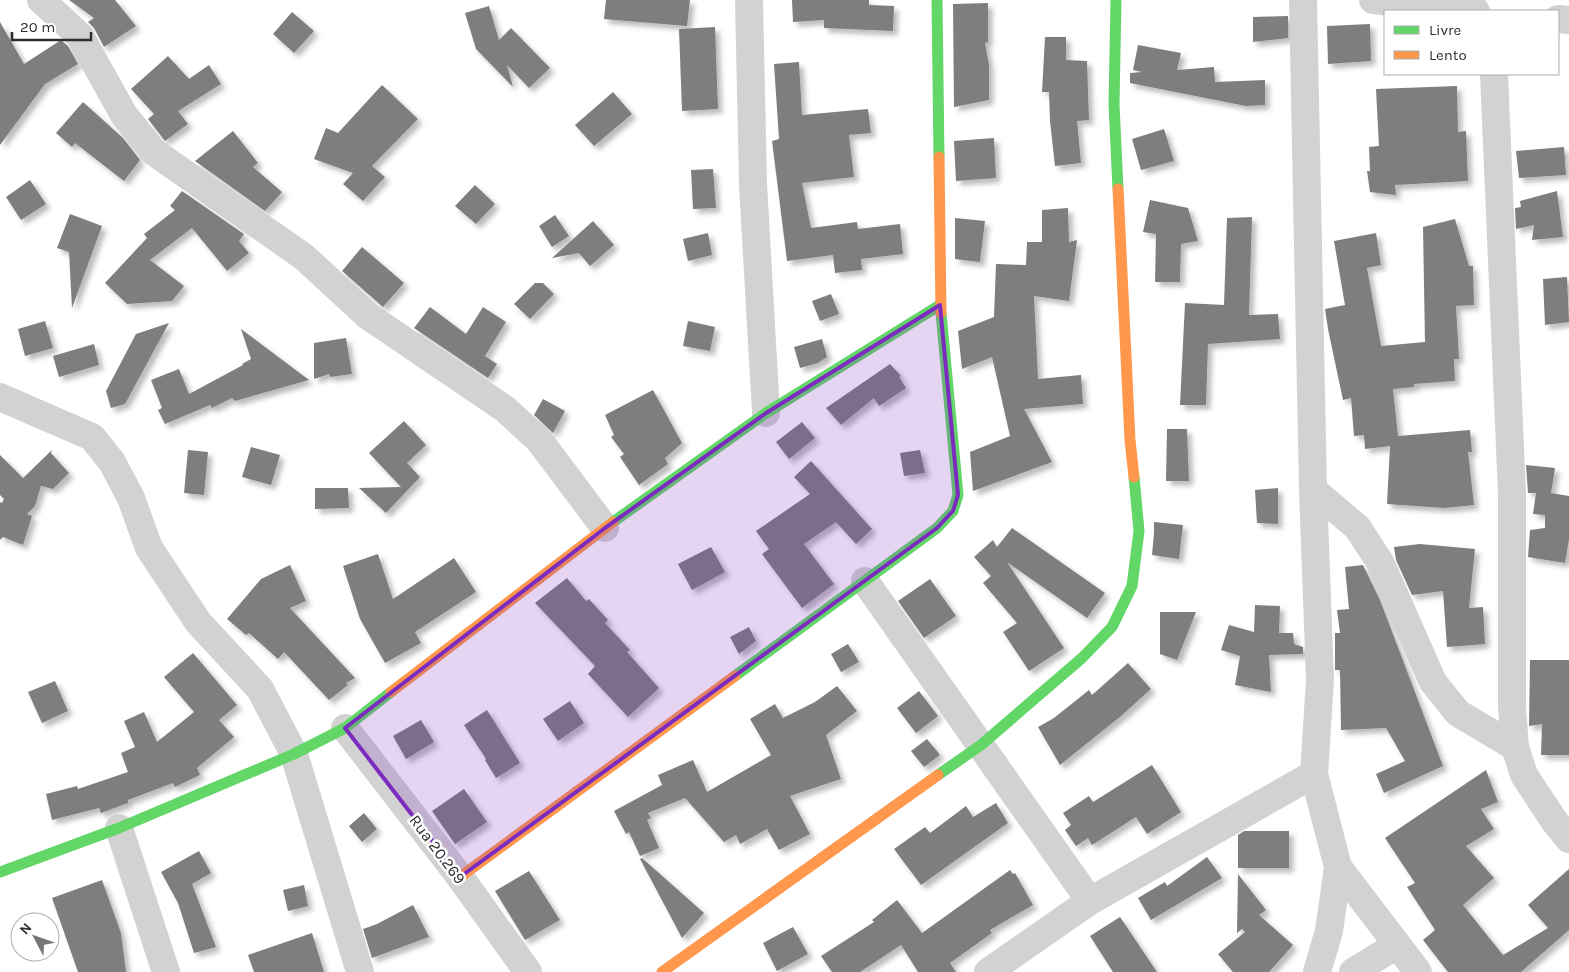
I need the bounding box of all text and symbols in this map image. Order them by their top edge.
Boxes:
scale bar [12,10,91,42]
legend [1384,10,1559,75]
text: 20 m [20,18,55,36]
text: Livre [1429,21,1461,39]
text: Lento [1429,46,1467,64]
street label: Rua 20.269 [406,811,470,888]
north arrow [10,912,60,962]
text: N [16,919,35,938]

